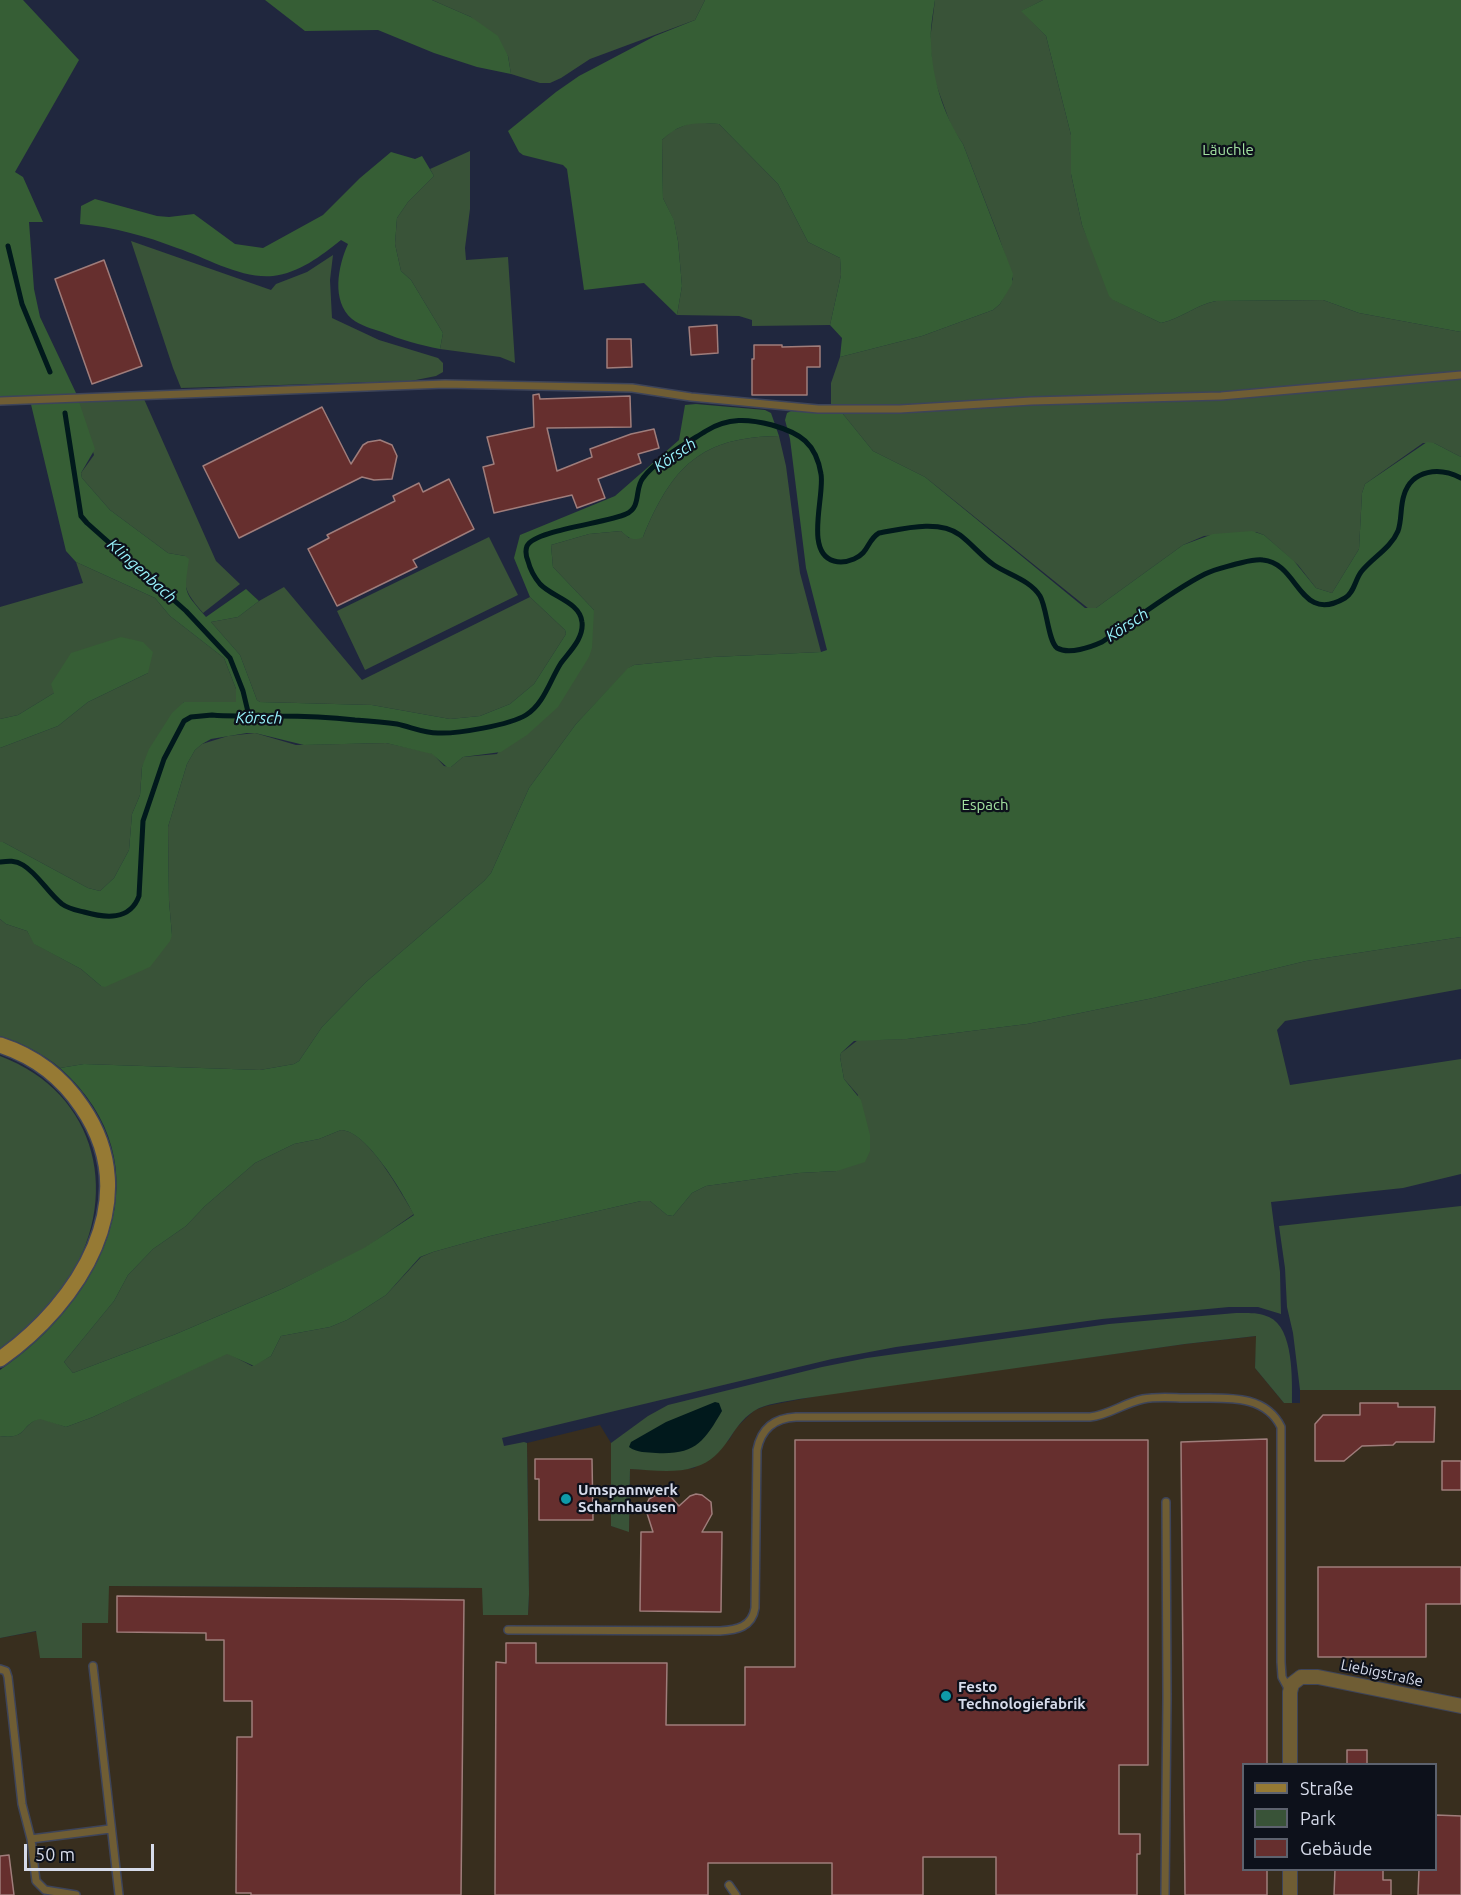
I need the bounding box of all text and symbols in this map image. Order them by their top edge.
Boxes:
park label: Läuchle [1202,141,1254,159]
water label: Körsch [650,434,700,476]
water label: Klingenbach [103,535,181,607]
water label: Körsch [1102,604,1152,646]
water label: Körsch [235,708,283,728]
park label: Espach [962,796,1008,814]
place label: Umspannwerk Scharnhausen [578,1481,678,1516]
marker: Umspannwerk Scharnhausen [559,1492,573,1506]
street label: Liebigstraße [1339,1655,1425,1691]
place label: Festo Technologiefabrik [958,1678,1086,1713]
marker: Festo Technologiefabrik [939,1689,953,1703]
legend [1242,1763,1437,1871]
text: Straße [1300,1778,1353,1798]
text: Park [1300,1808,1336,1828]
scale bar [27,1832,158,1870]
text: Gebäude [1300,1838,1372,1858]
text: 50 m [35,1844,75,1864]

